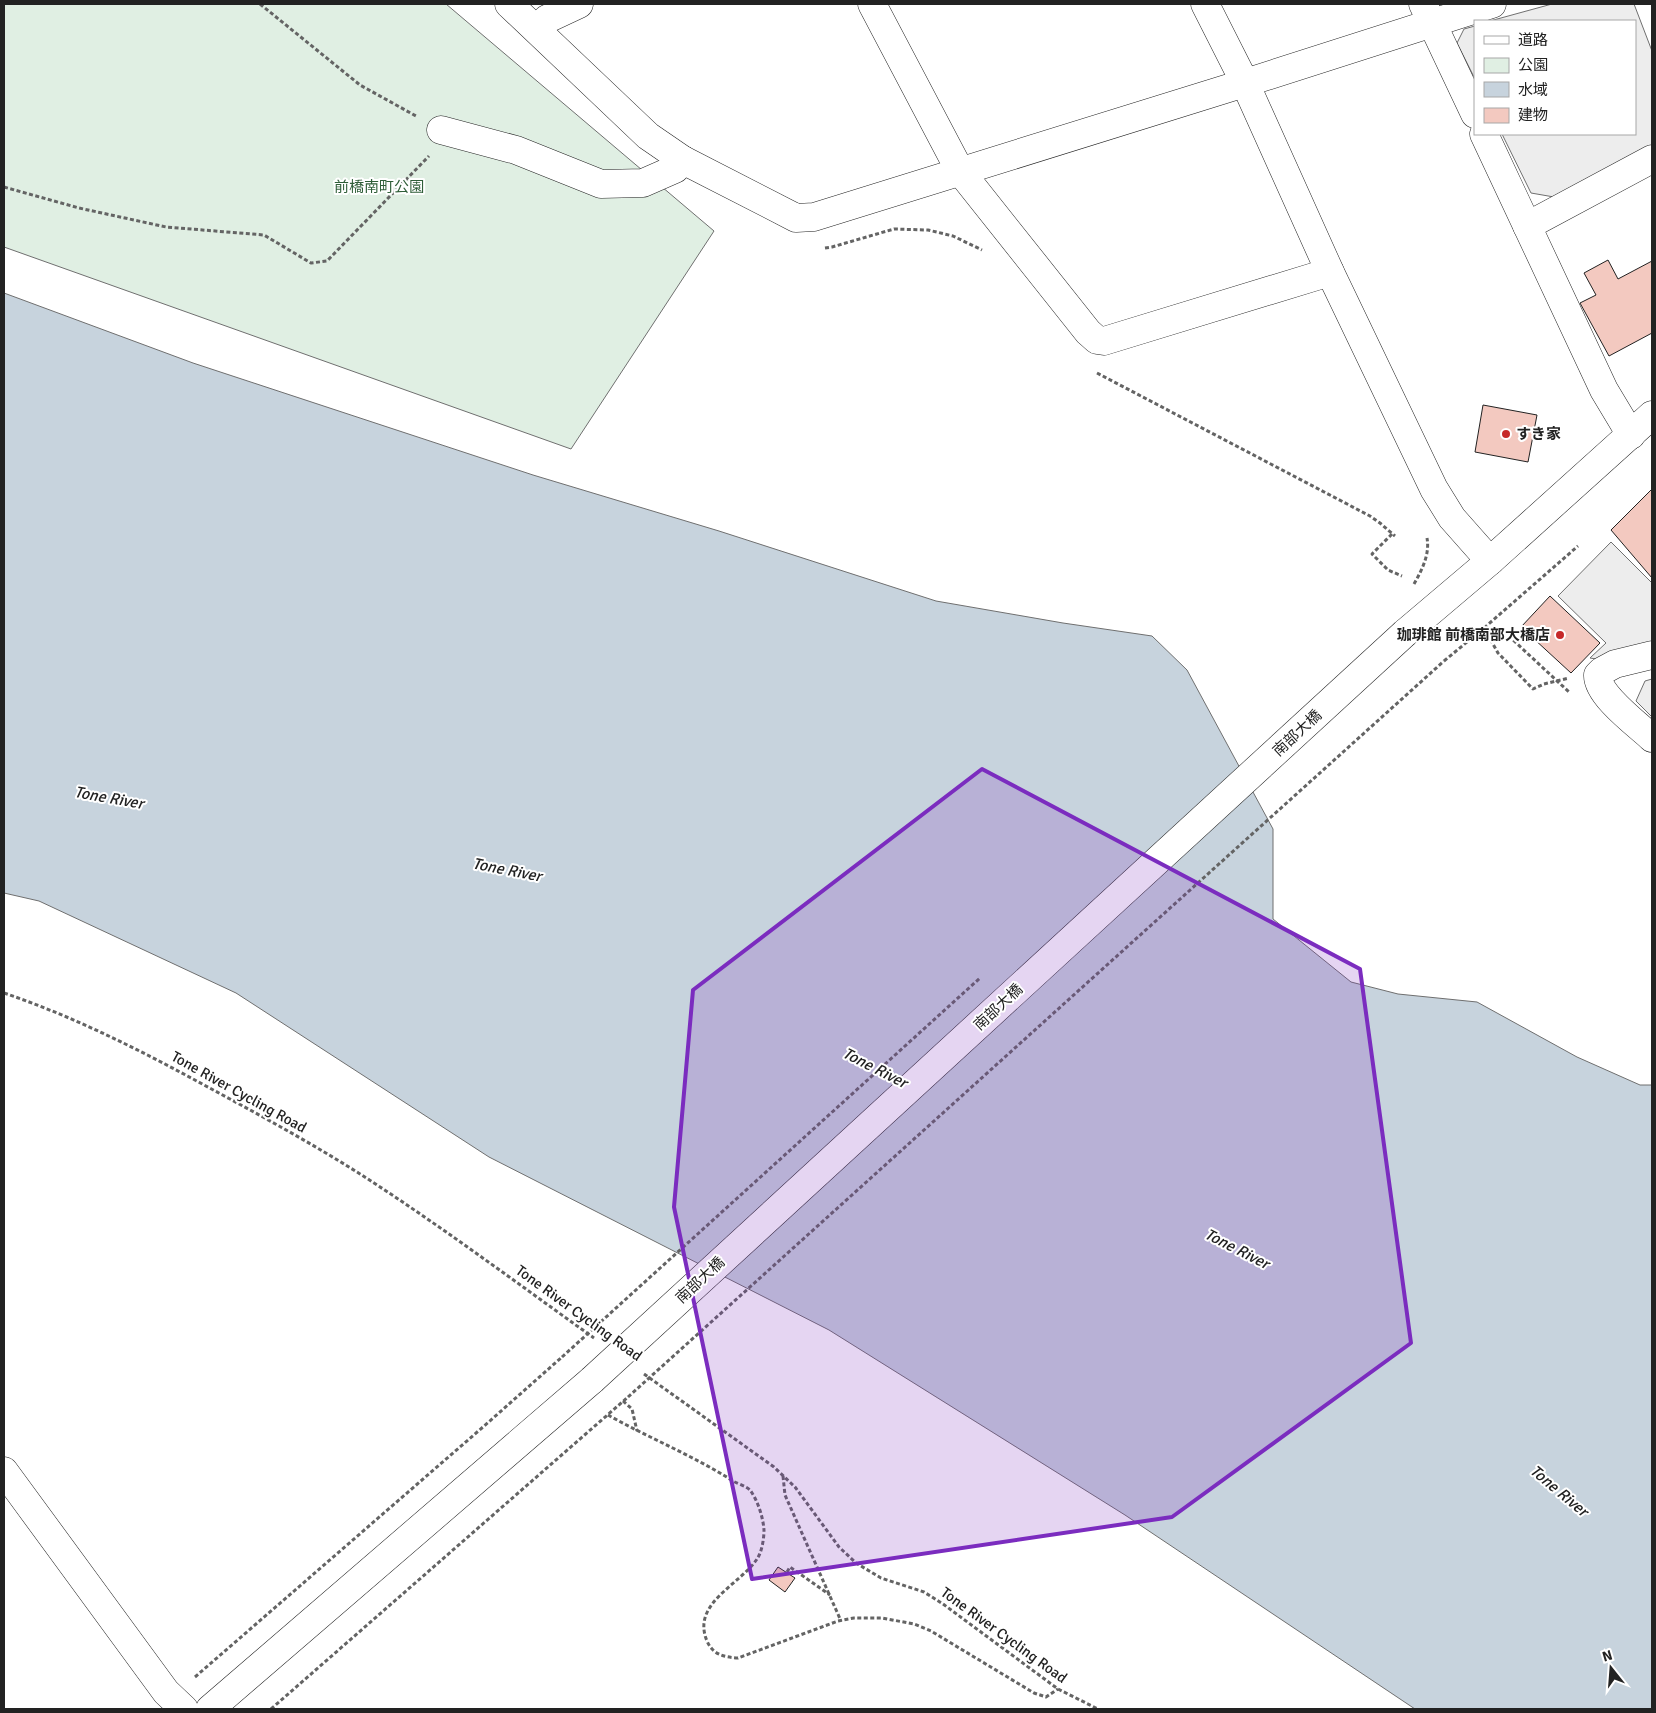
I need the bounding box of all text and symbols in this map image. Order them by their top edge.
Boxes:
legend [1474,20,1636,135]
text: 道路 [1518,31,1548,49]
text: 公園 [1518,56,1548,74]
text: 水域 [1518,81,1548,99]
text: 建物 [1518,106,1548,124]
park label: 前橋南町公園 [334,178,424,196]
place label: すき家 [1516,425,1561,443]
marker: すき家 [1500,428,1512,440]
place label: 珈琲館 前橋南部大橋店 [1397,626,1550,644]
marker: 珈琲館 前橋南部大橋店 [1554,629,1566,641]
street label: 南部大橋 [1269,706,1325,760]
water label: Tone River [73,782,147,814]
water label: Tone River [471,854,545,887]
street label: 南部大橋 [970,980,1026,1034]
water label: Tone River [839,1043,913,1094]
street label: Tone River Cycling Road [168,1047,310,1137]
water label: Tone River [1201,1224,1275,1275]
street label: 南部大橋 [672,1253,728,1307]
street label: Tone River Cycling Road [512,1261,646,1365]
water label: Tone River [1526,1461,1594,1522]
street label: Tone River Cycling Road [937,1583,1071,1687]
north arrow [1586,1643,1636,1693]
text: N [1600,1646,1614,1666]

